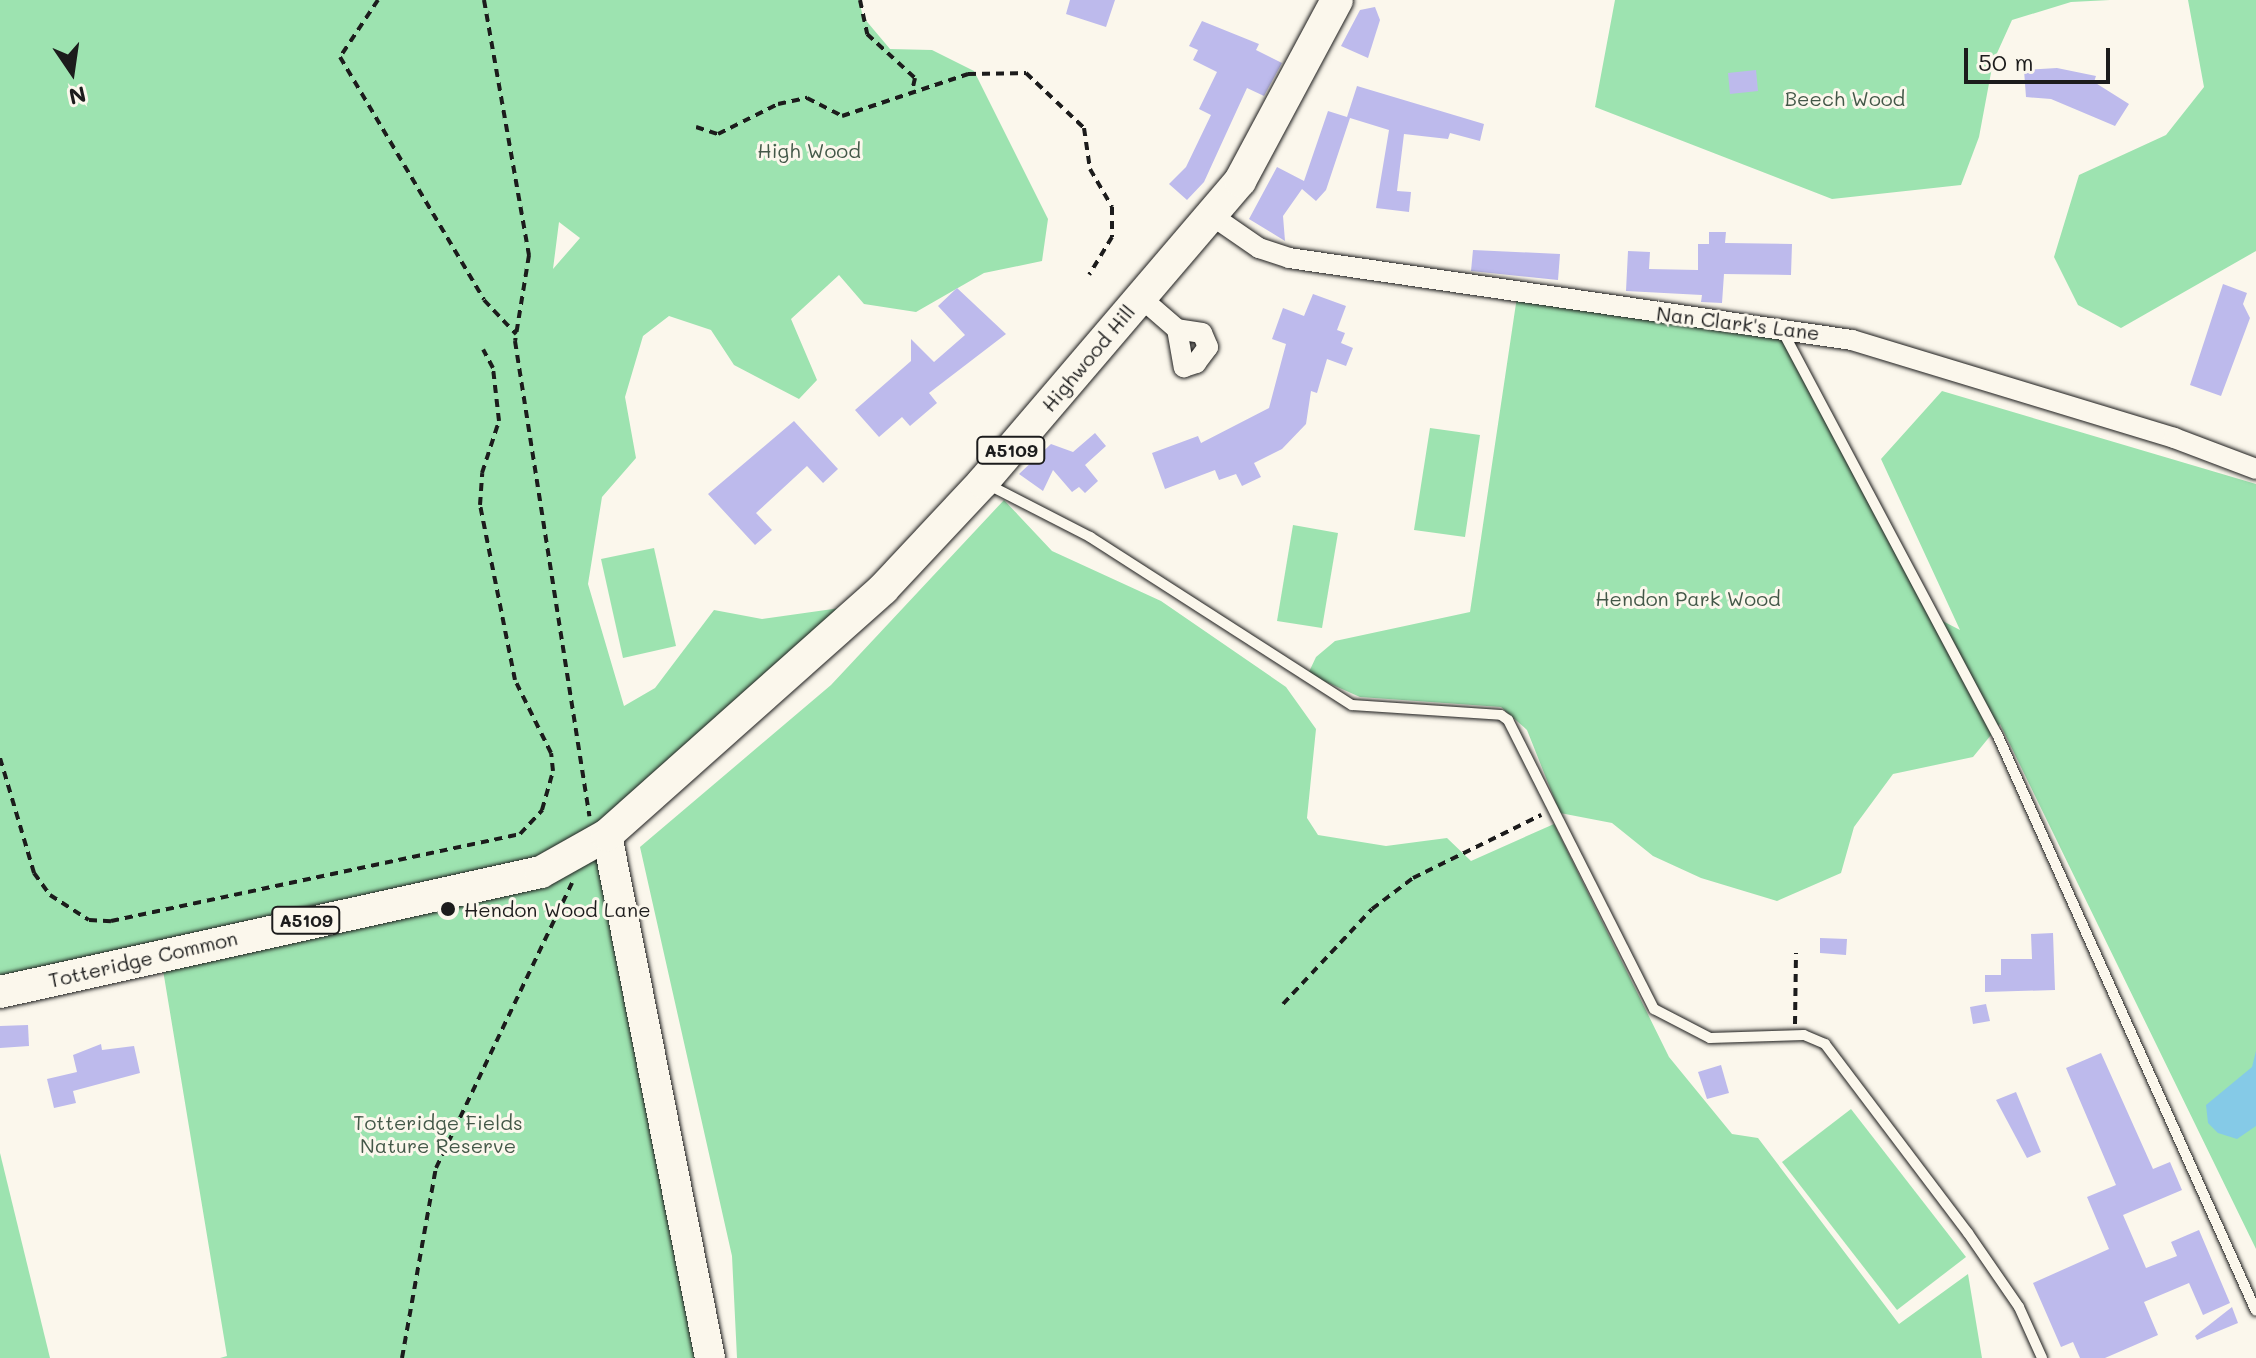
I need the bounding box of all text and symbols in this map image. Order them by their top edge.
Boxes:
north arrow [32,32,112,112]
scale bar [1968,32,2114,82]
text: 50 m [1978,46,2034,77]
text: N [66,80,89,112]
park label: Beech Wood [1785,86,1905,110]
park label: High Wood [757,138,861,162]
street label: Highwood Hill [1036,300,1140,416]
street label: Nan Clark's Lane [1655,301,1821,345]
road number: A5109 [975,436,1047,464]
park label: Hendon Park Wood [1595,586,1781,610]
place label: Hendon Wood Lane [464,897,651,921]
marker: Hendon Wood Lane [439,900,457,918]
road number: A5109 [270,906,342,934]
street label: Totteridge Common [46,926,240,992]
park label: Totteridge Fields Nature Reserve [353,1110,523,1157]

